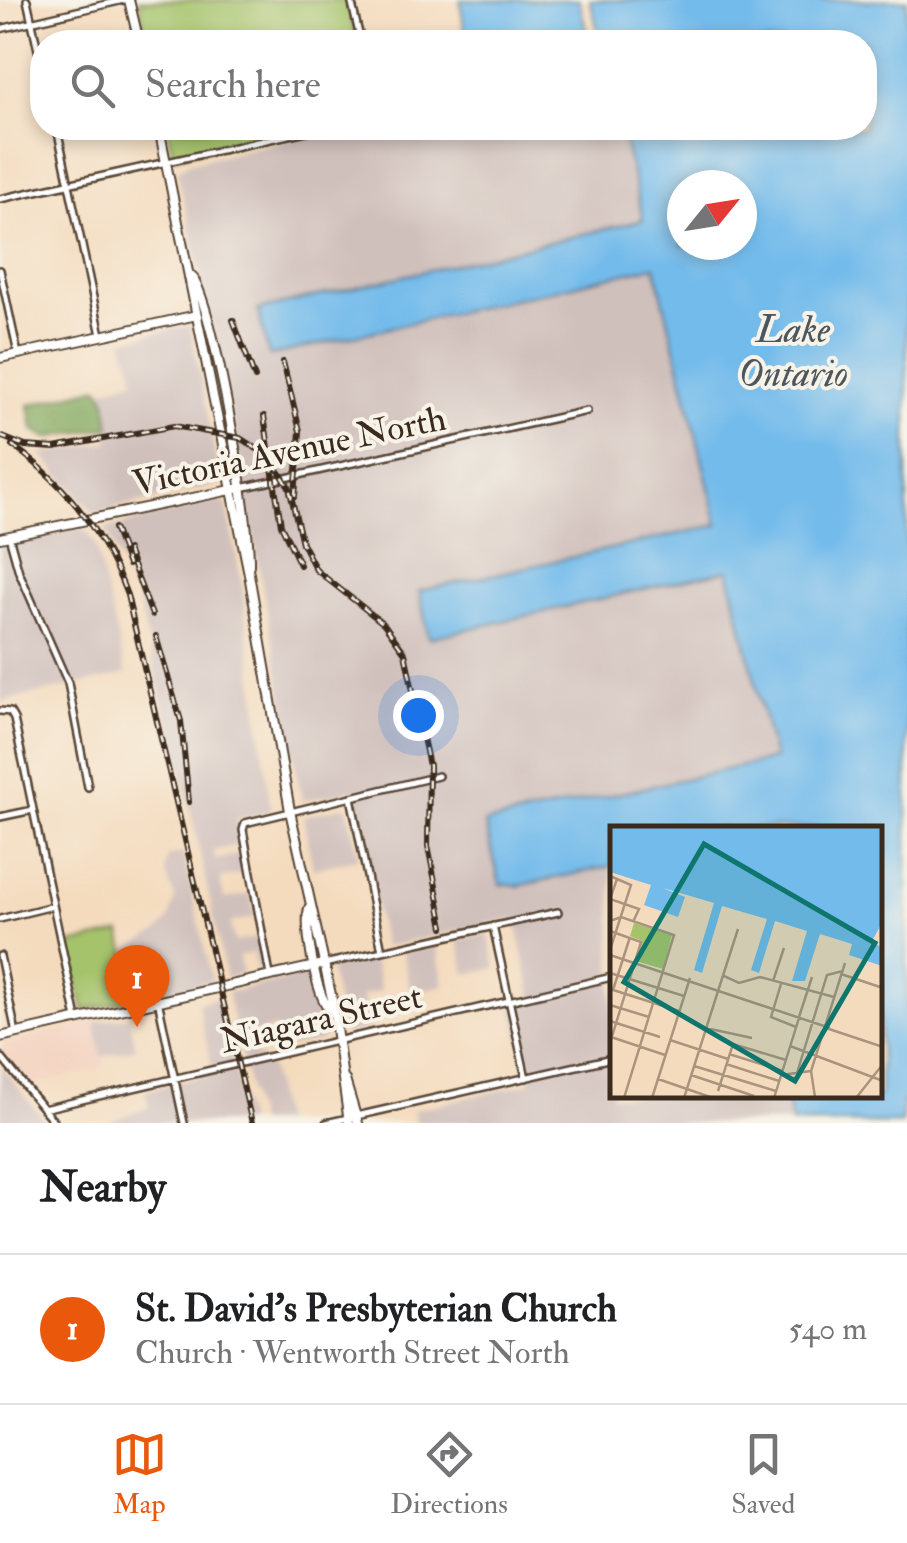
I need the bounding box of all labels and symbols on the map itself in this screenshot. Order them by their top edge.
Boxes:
north arrow [667,170,757,260]
water label: Lake Ontario [738,306,848,398]
street label: Victoria Avenue North [129,396,450,506]
your location [393,690,444,741]
inset map [610,826,882,1098]
pin: 1 [104,944,170,1027]
street label: Niagara Street [216,974,426,1064]

